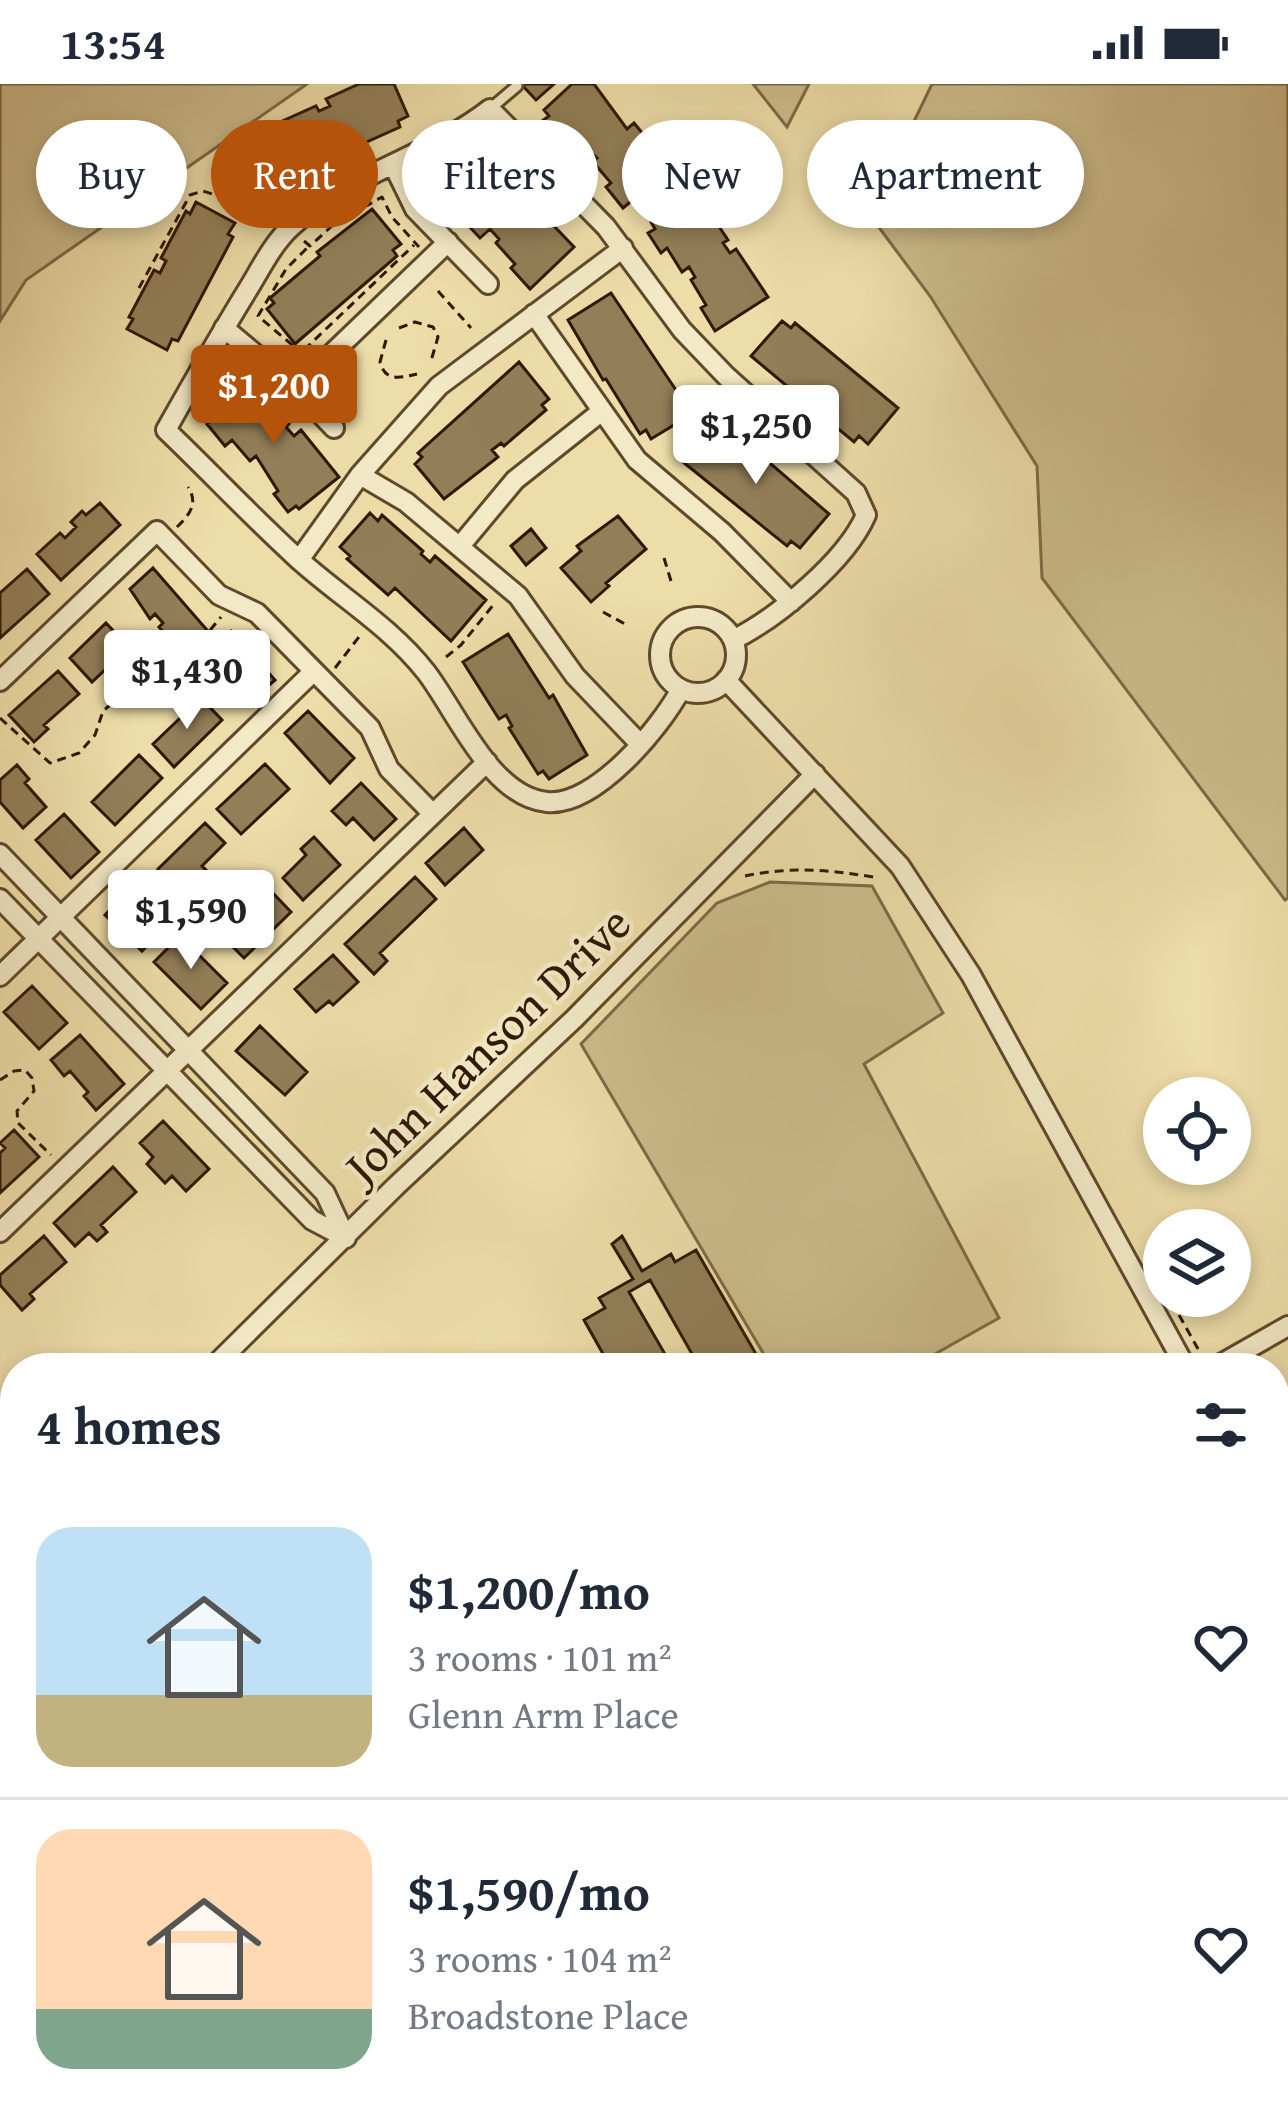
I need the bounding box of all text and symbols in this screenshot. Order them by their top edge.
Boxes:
text: 13:54 [60,10,166,75]
chip: Buy [36,120,187,228]
chip: Rent [211,120,378,228]
chip: Filters [402,120,598,228]
chip: New [622,120,783,228]
chip: Apartment [807,120,1084,228]
pin: $1,200 [176,345,372,447]
text: $1,200 [218,355,330,412]
pin: $1,250 [658,385,854,487]
text: $1,250 [700,395,812,452]
pin: $1,430 [89,630,285,732]
text: $1,430 [131,640,243,697]
pin: $1,590 [93,870,289,972]
text: $1,590 [135,880,247,937]
street label: John Hanson Drive [323,888,646,1204]
map controls [1143,1077,1251,1317]
button: locate [1143,1077,1251,1185]
button: layers [1143,1209,1251,1317]
text: 4 homes [36,1388,222,1463]
icon: filters [1188,1392,1254,1458]
text: $1,200/mo [408,1553,650,1628]
icon: home [132,1575,276,1719]
icon: heart [1188,1614,1254,1680]
text: 3 rooms · 101 m² [408,1628,672,1685]
text: Glenn Arm Place [408,1685,679,1742]
text: $1,590/mo [408,1854,650,1929]
icon: home [132,1877,276,2021]
icon: heart [1188,1916,1254,1982]
text: 3 rooms · 104 m² [408,1929,672,1986]
text: Broadstone Place [408,1986,689,2043]

